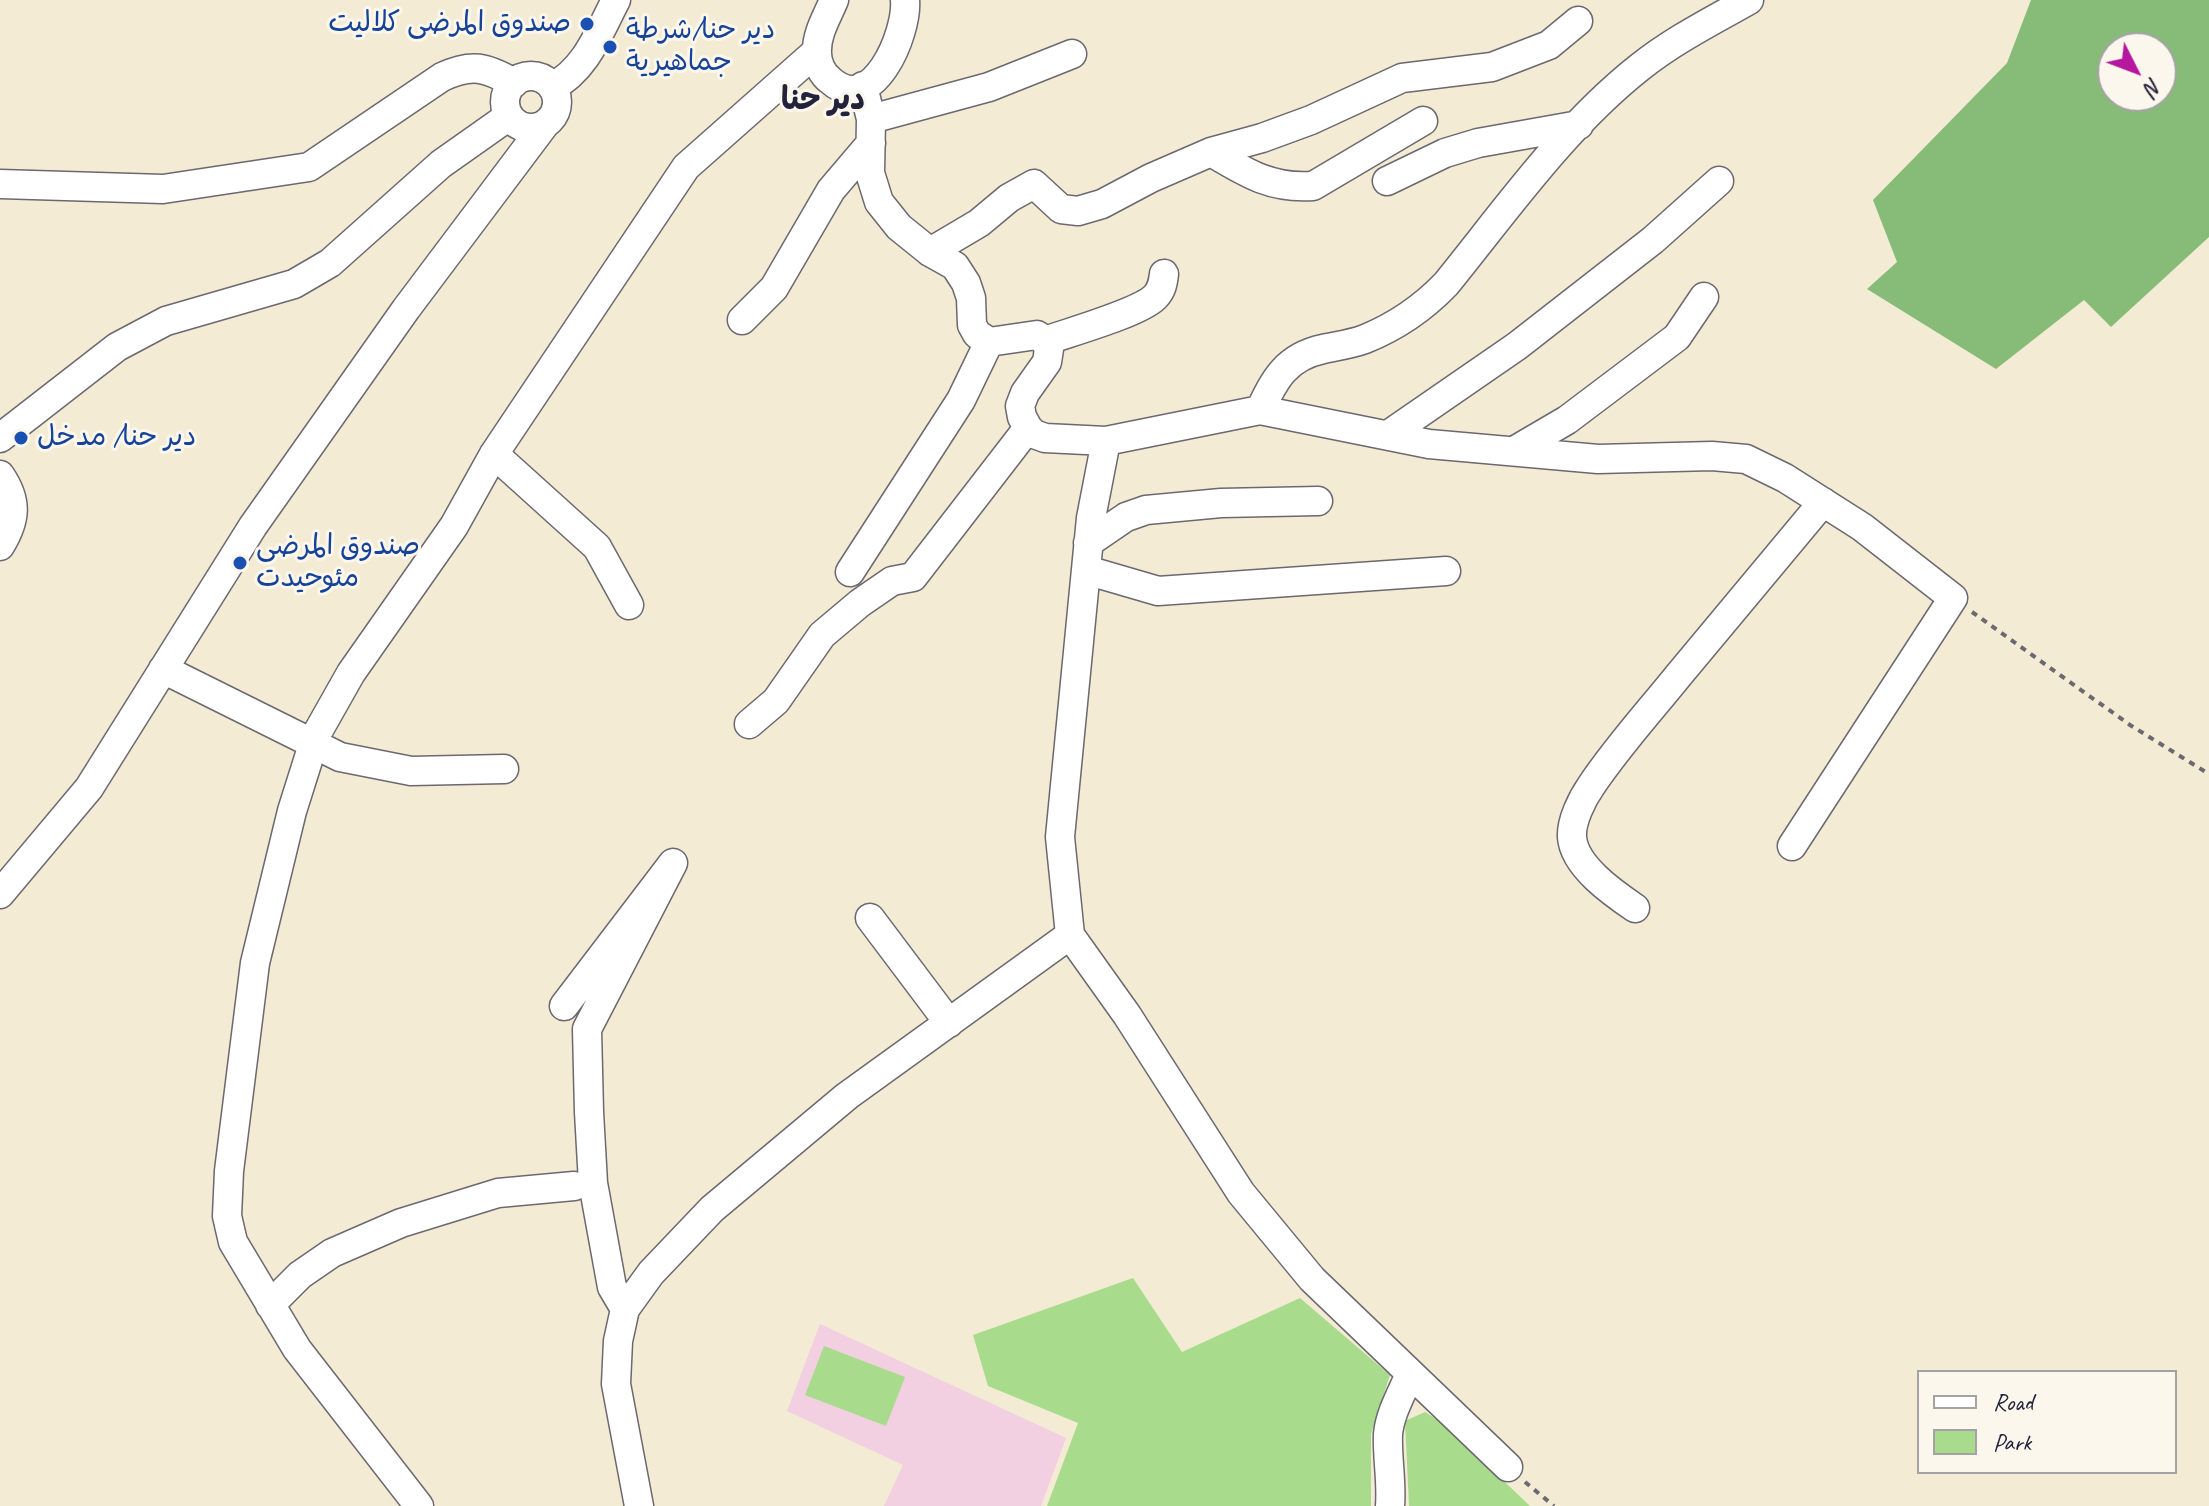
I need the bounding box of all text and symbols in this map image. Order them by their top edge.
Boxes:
place label: صندوق المرضى كلاليت [328,7,571,41]
place label: دير حنا/شرطة جماهيرية [626,14,775,80]
marker: صندوق المرضى كلاليت [578,15,596,33]
north arrow [2097,32,2177,112]
marker: دير حنا/شرطة جماهيرية [601,38,619,56]
text: N [2138,72,2168,101]
district label: دير حنا [781,82,865,120]
place label: دير حنا/ مدخل [37,421,196,455]
marker: دير حنا/ مدخل [12,429,30,447]
place label: صندوق المرضى مئوحيدت [256,530,420,596]
marker: صندوق المرضى مئوحيدت [231,554,249,572]
legend [1917,1370,2177,1474]
text: Road [1993,1387,2033,1417]
text: Park [1993,1427,2031,1457]

